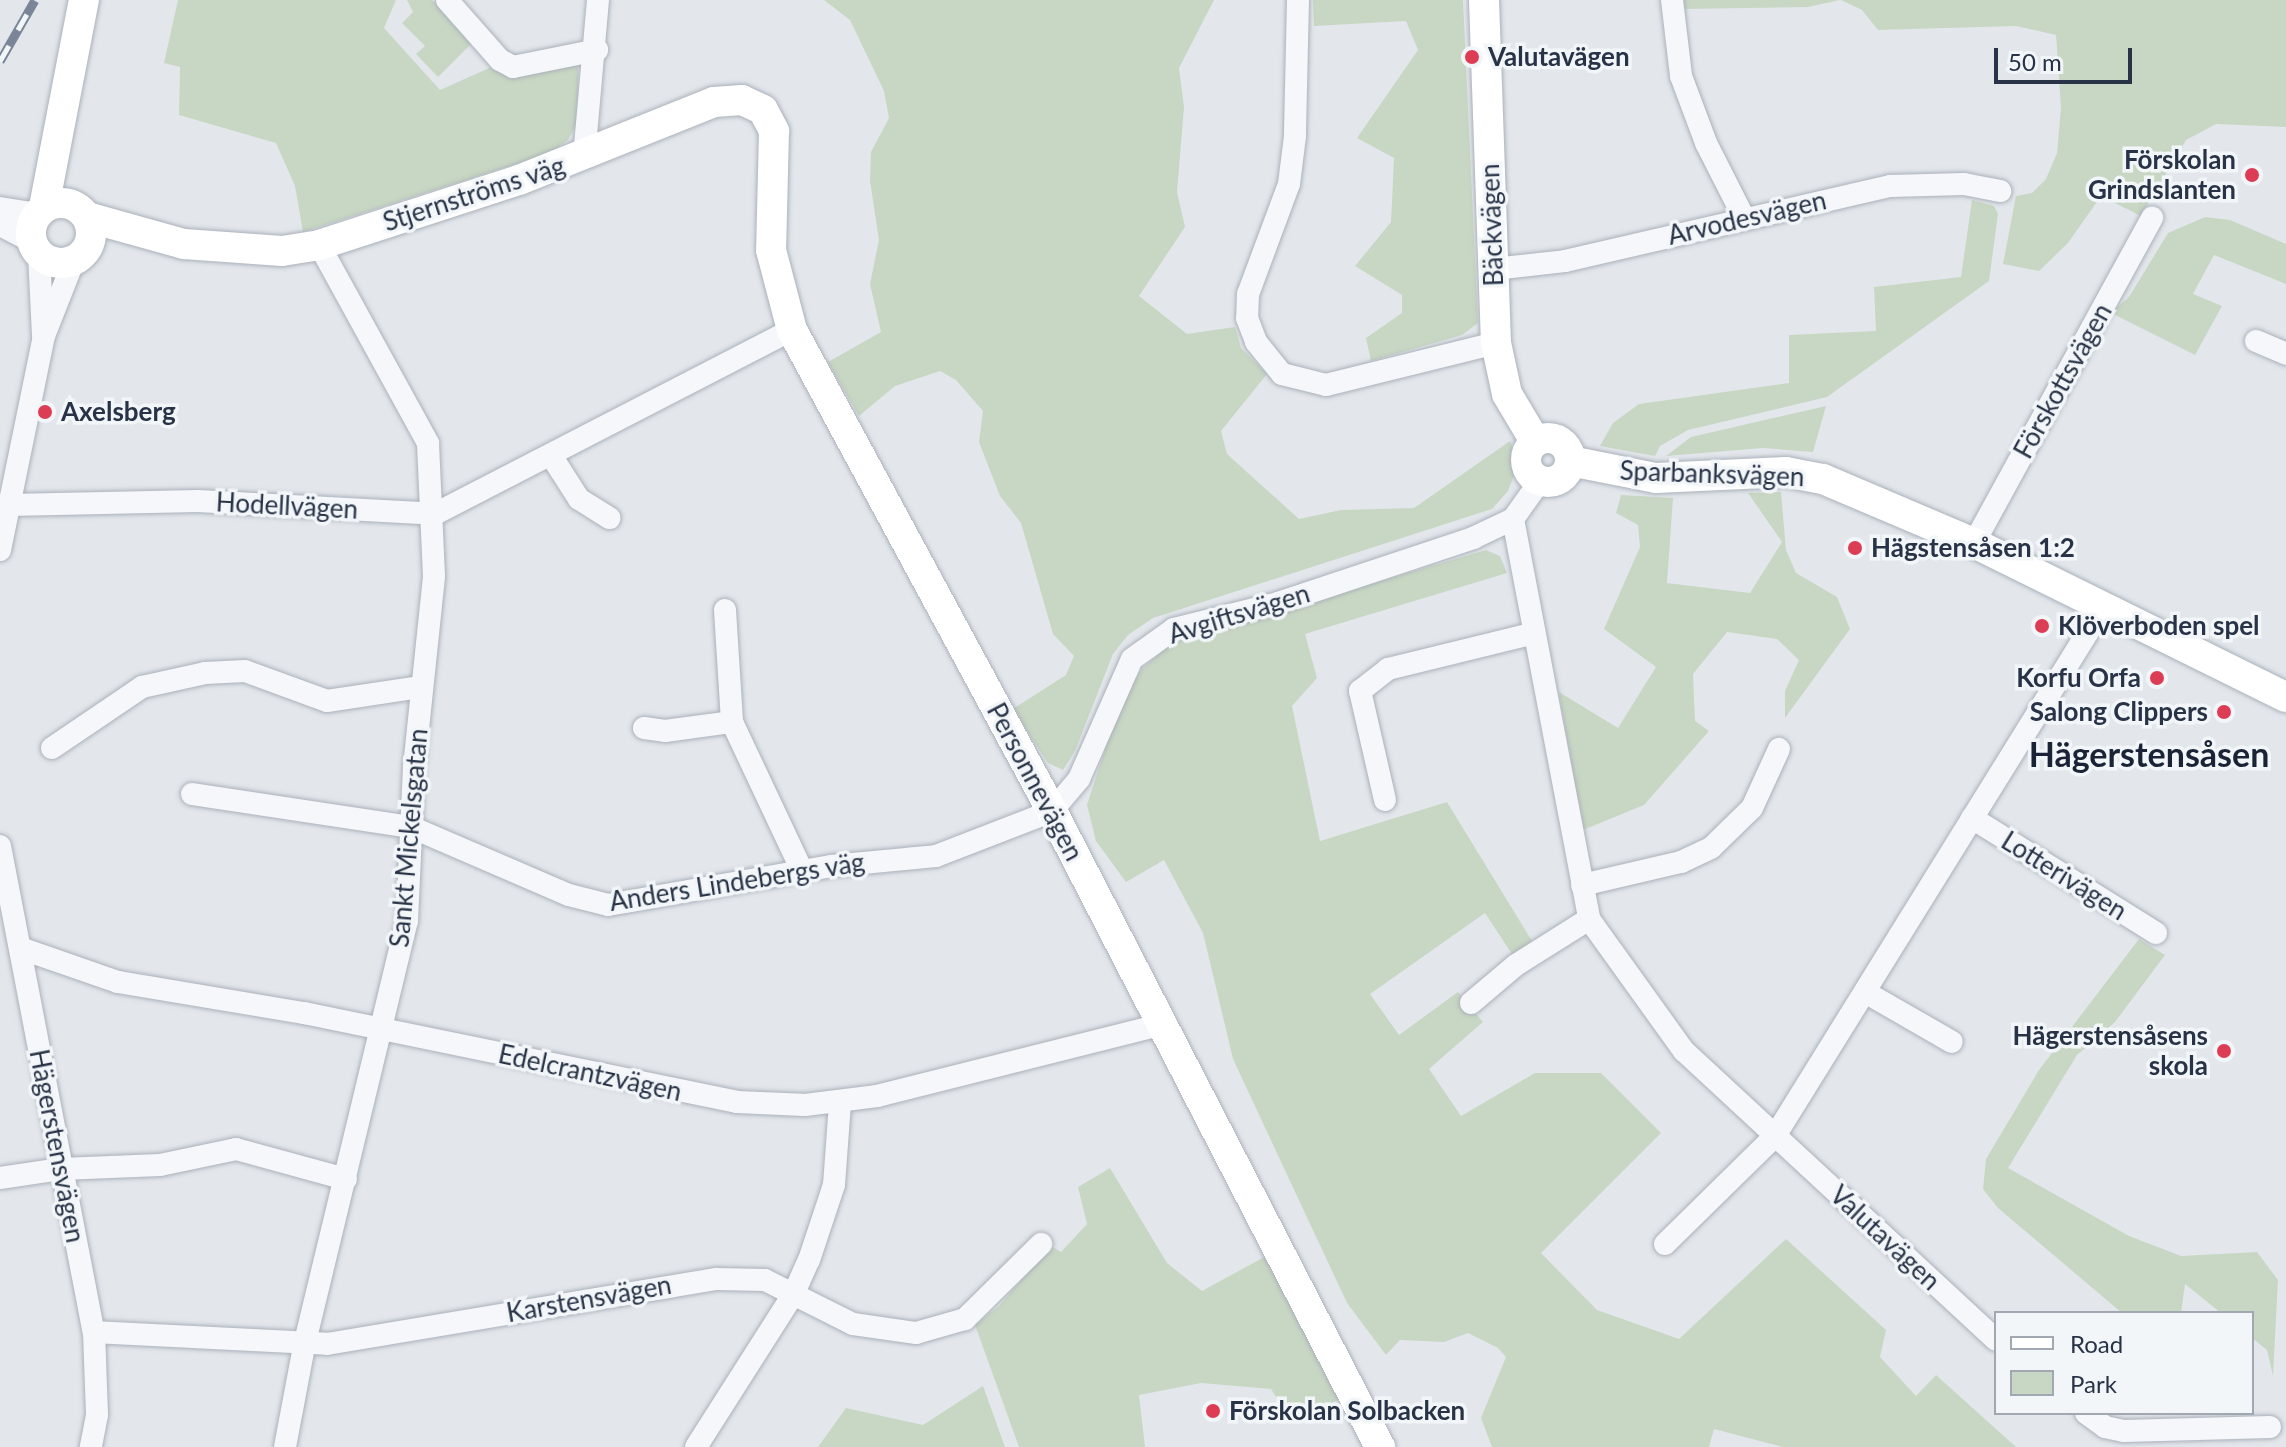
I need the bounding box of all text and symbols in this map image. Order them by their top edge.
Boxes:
scale bar [1998,32,2136,82]
place label: Valutavägen [1488,41,1630,73]
text: 50 m [2008,47,2062,76]
marker: Valutavägen [1463,48,1481,66]
place label: Förskolan Grindslanten [2088,144,2236,206]
street label: Stjernströms väg [379,150,569,238]
street label: Bäckvägen [1474,163,1510,287]
marker: Förskolan Grindslanten [2243,166,2261,184]
street label: Arvodesvägen [1665,185,1829,251]
street label: Förskottsvägen [2008,298,2118,464]
place label: Axelsberg [61,396,176,428]
marker: Axelsberg [36,403,54,421]
street label: Sparbanksvägen [1619,455,1805,493]
street label: Hodellvägen [215,487,359,525]
place label: Hägstensåsen 1:2 [1871,532,2075,564]
marker: Hägstensåsen 1:2 [1846,539,1864,557]
street label: Avgiftsvägen [1165,578,1313,650]
place label: Klöverboden spel [2058,610,2260,642]
marker: Klöverboden spel [2033,617,2051,635]
place label: Korfu Orfa [2016,662,2141,694]
marker: Korfu Orfa [2148,669,2166,687]
place label: Salong Clippers [2030,696,2208,728]
street label: Personnevägen [980,698,1090,866]
marker: Salong Clippers [2215,703,2233,721]
street label: Sankt Mickelsgatan [384,727,434,949]
district label: Hägerstensåsen [2029,734,2269,774]
street label: Lotterivägen [1996,825,2132,927]
street label: Anders Lindebergs väg [607,846,867,918]
place label: Hägerstensåsens skola [2013,1020,2208,1082]
street label: Edelcrantzvägen [496,1038,684,1108]
marker: Hägerstensåsens skola [2215,1042,2233,1060]
street label: Hägerstensvägen [23,1047,91,1245]
street label: Valutavägen [1824,1179,1946,1297]
street label: Karstensvägen [504,1269,674,1329]
legend [1994,1311,2254,1415]
text: Road [2070,1329,2123,1358]
text: Park [2070,1369,2117,1398]
place label: Förskolan Solbacken [1229,1395,1465,1427]
marker: Förskolan Solbacken [1204,1402,1222,1420]

